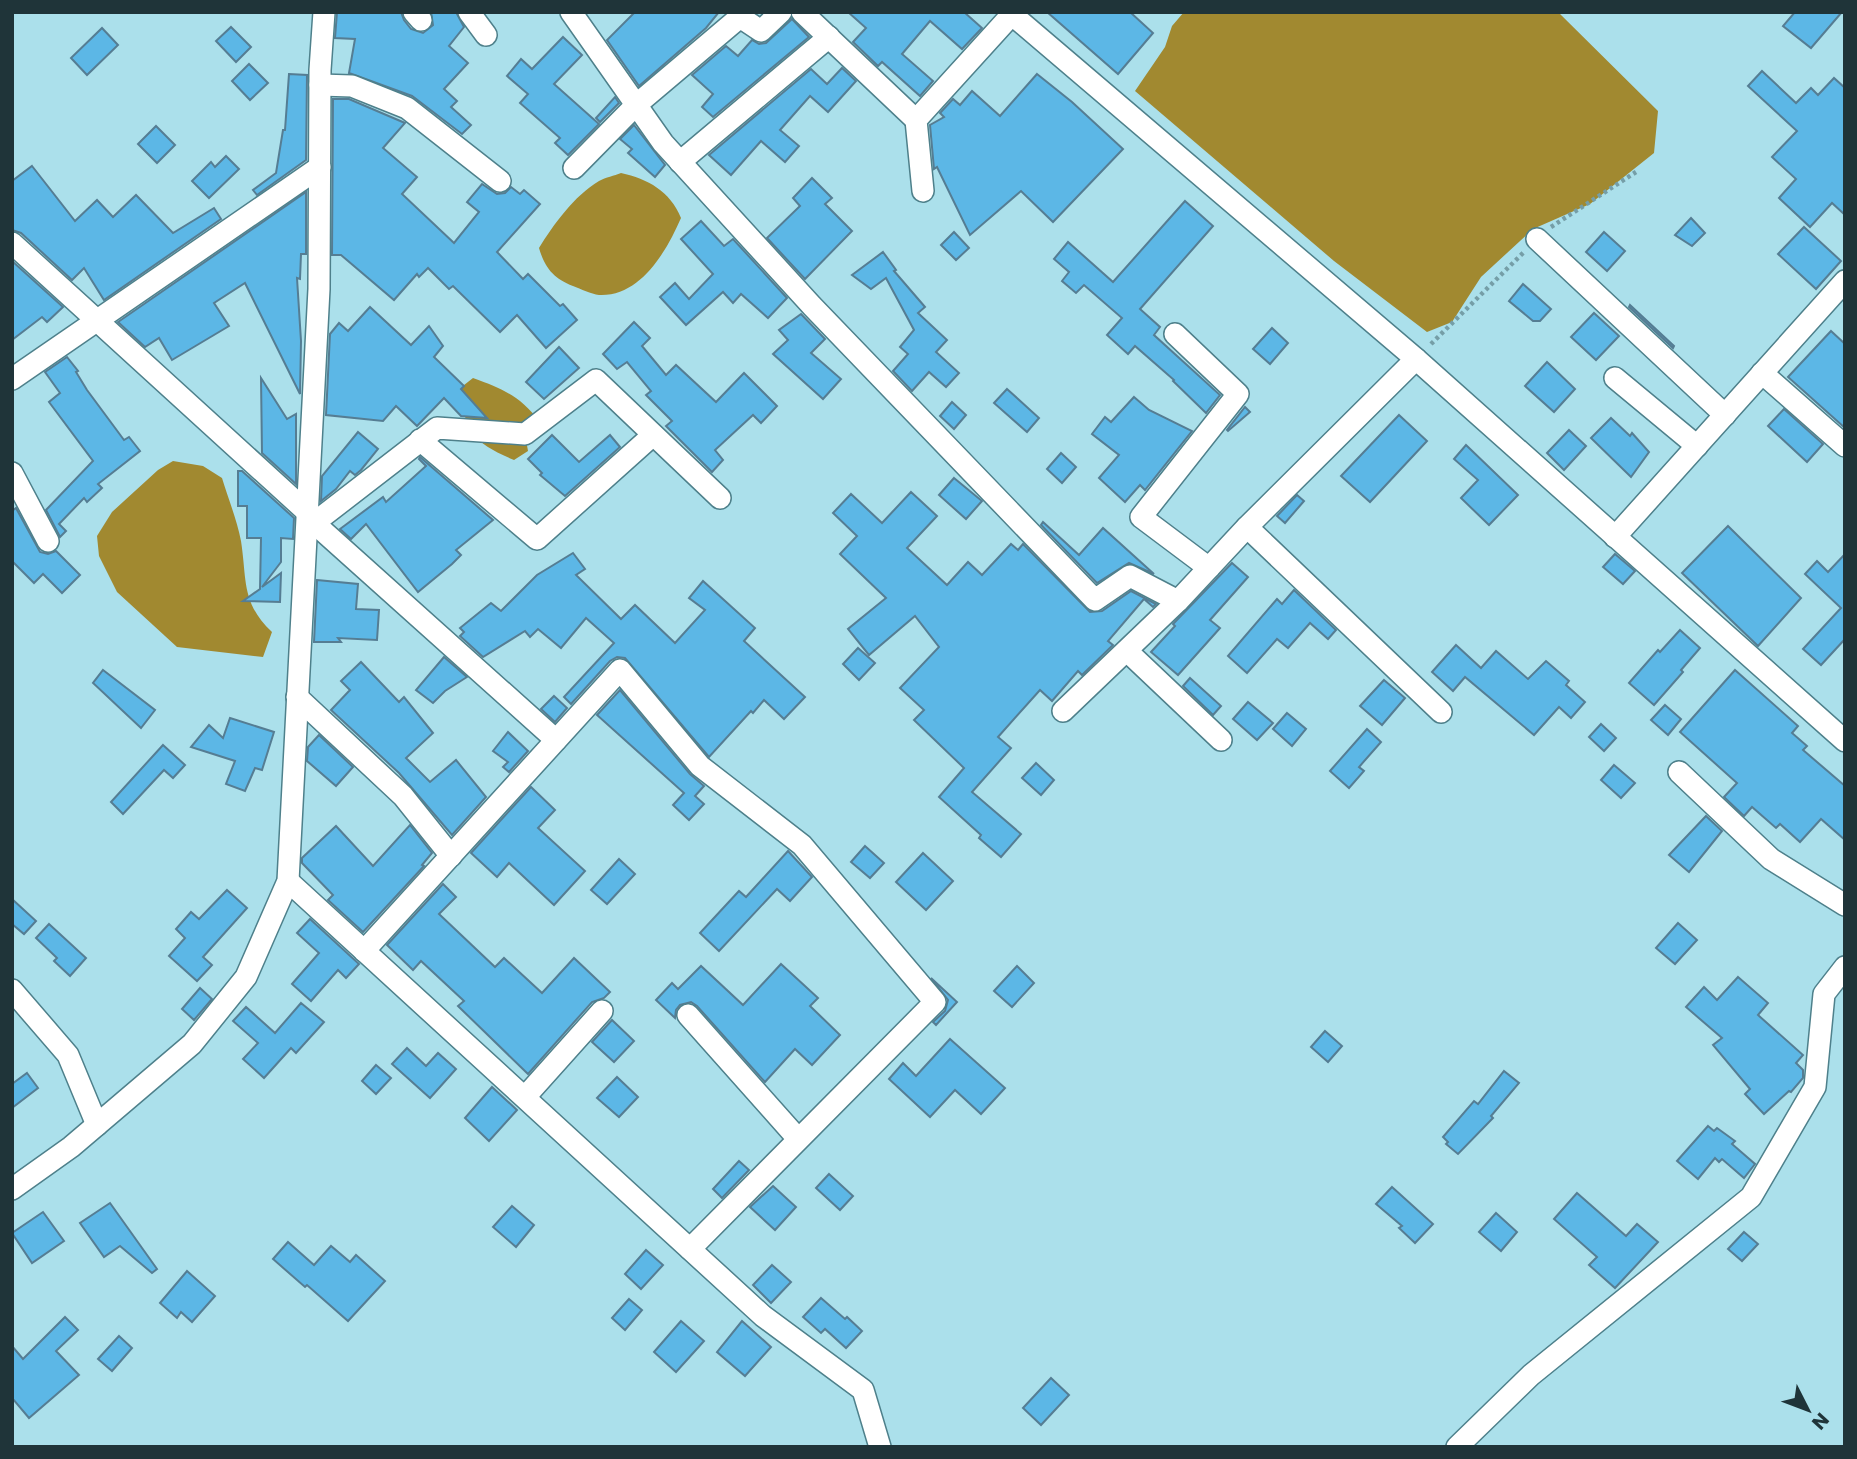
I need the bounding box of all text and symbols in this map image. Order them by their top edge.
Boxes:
north arrow [1773,1375,1843,1445]
text: N [1805,1407,1835,1435]

